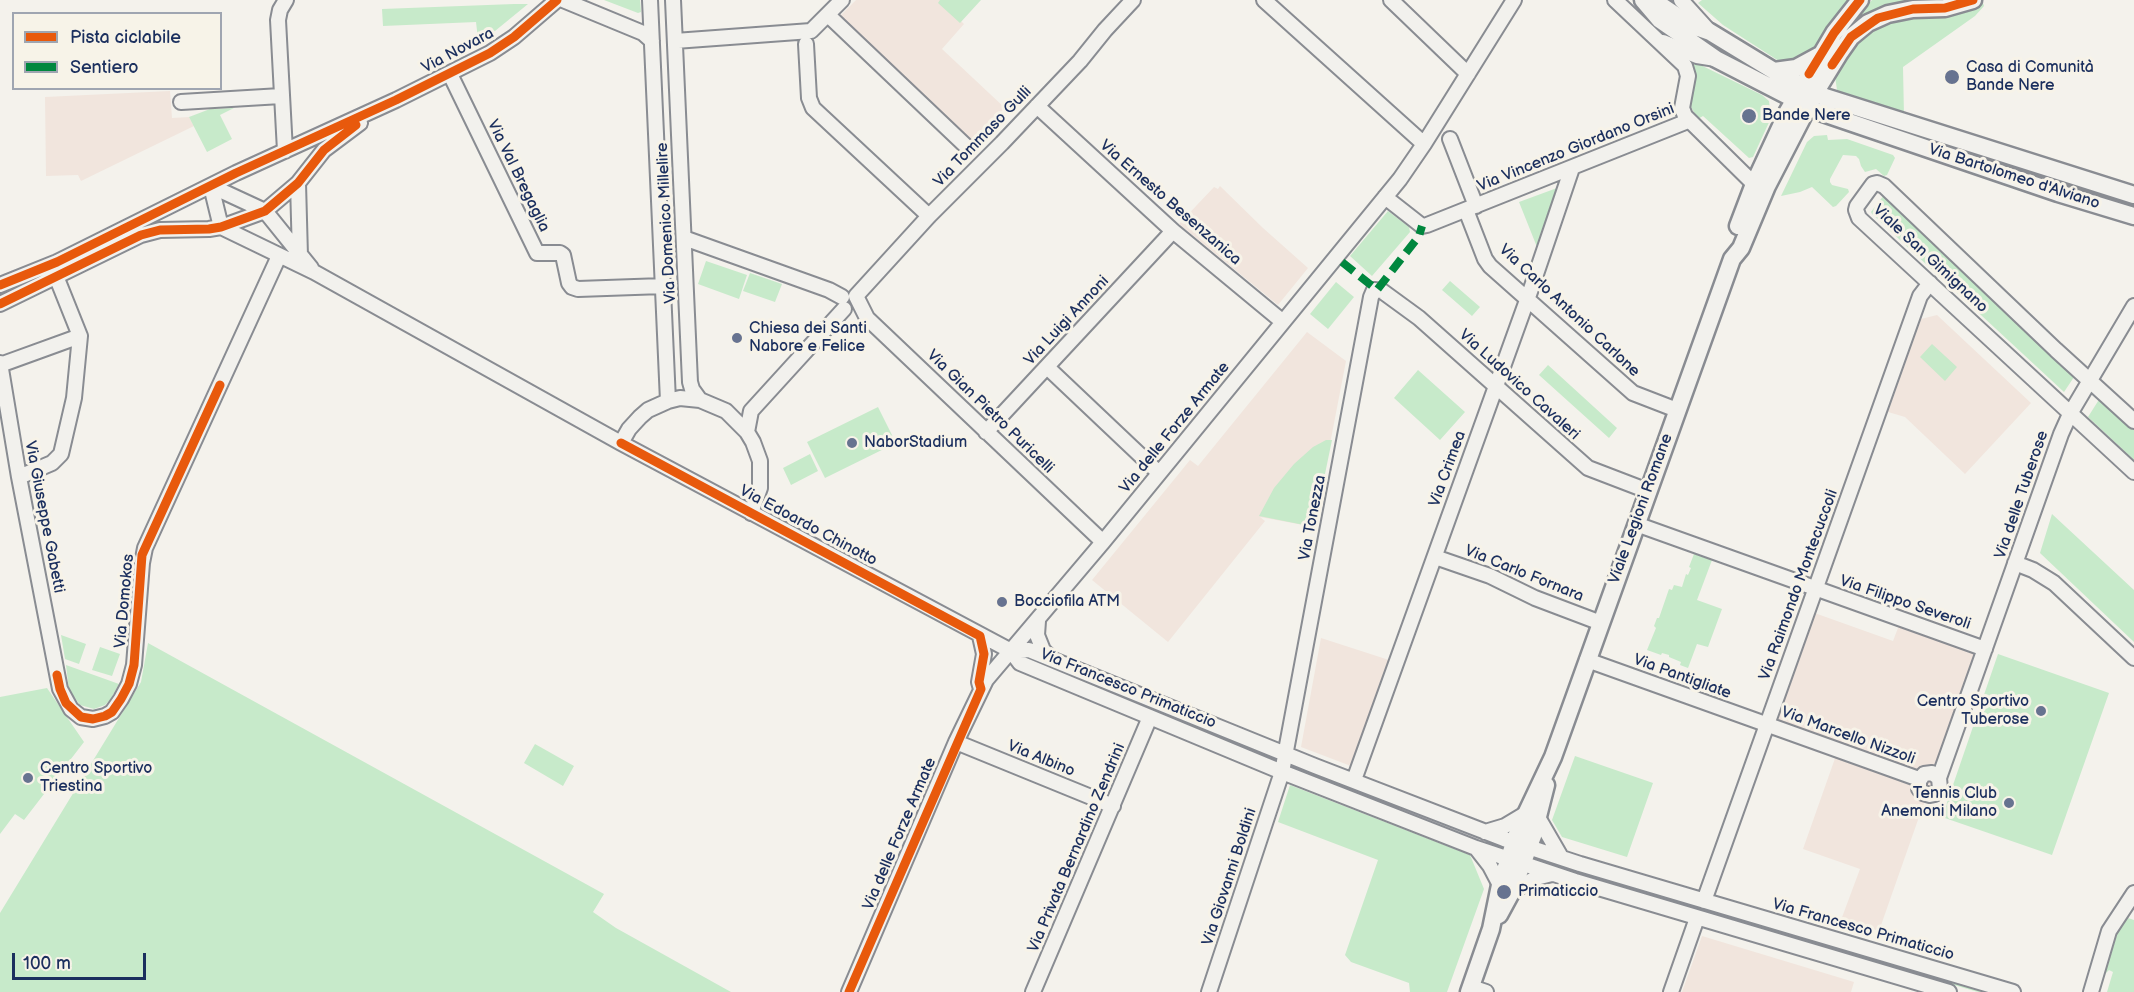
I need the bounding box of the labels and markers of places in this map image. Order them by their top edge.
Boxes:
place label: Casa di Comunità Bande Nere [1966,58,2094,96]
marker: Casa di Comunità Bande Nere [1943,68,1961,86]
place label: Bande Nere [1762,106,1850,126]
marker: Bande Nere [1740,107,1758,125]
place label: Chiesa dei Santi Nabore e Felice [749,319,867,357]
marker: Chiesa dei Santi Nabore e Felice [730,331,744,345]
place label: NaborStadium [864,433,967,453]
marker: NaborStadium [845,436,859,450]
place label: Bocciofila ATM [1014,592,1120,612]
marker: Bocciofila ATM [995,595,1009,609]
place label: Centro Sportivo Tuberose [1917,692,2029,730]
marker: Centro Sportivo Tuberose [2034,704,2048,718]
place label: Centro Sportivo Triestina [40,759,152,797]
marker: Centro Sportivo Triestina [21,771,35,785]
place label: Tennis Club Anemoni Milano [1881,784,1997,822]
marker: Tennis Club Anemoni Milano [2002,796,2016,810]
place label: Primaticcio [1518,882,1598,902]
marker: Primaticcio [1495,883,1513,901]

